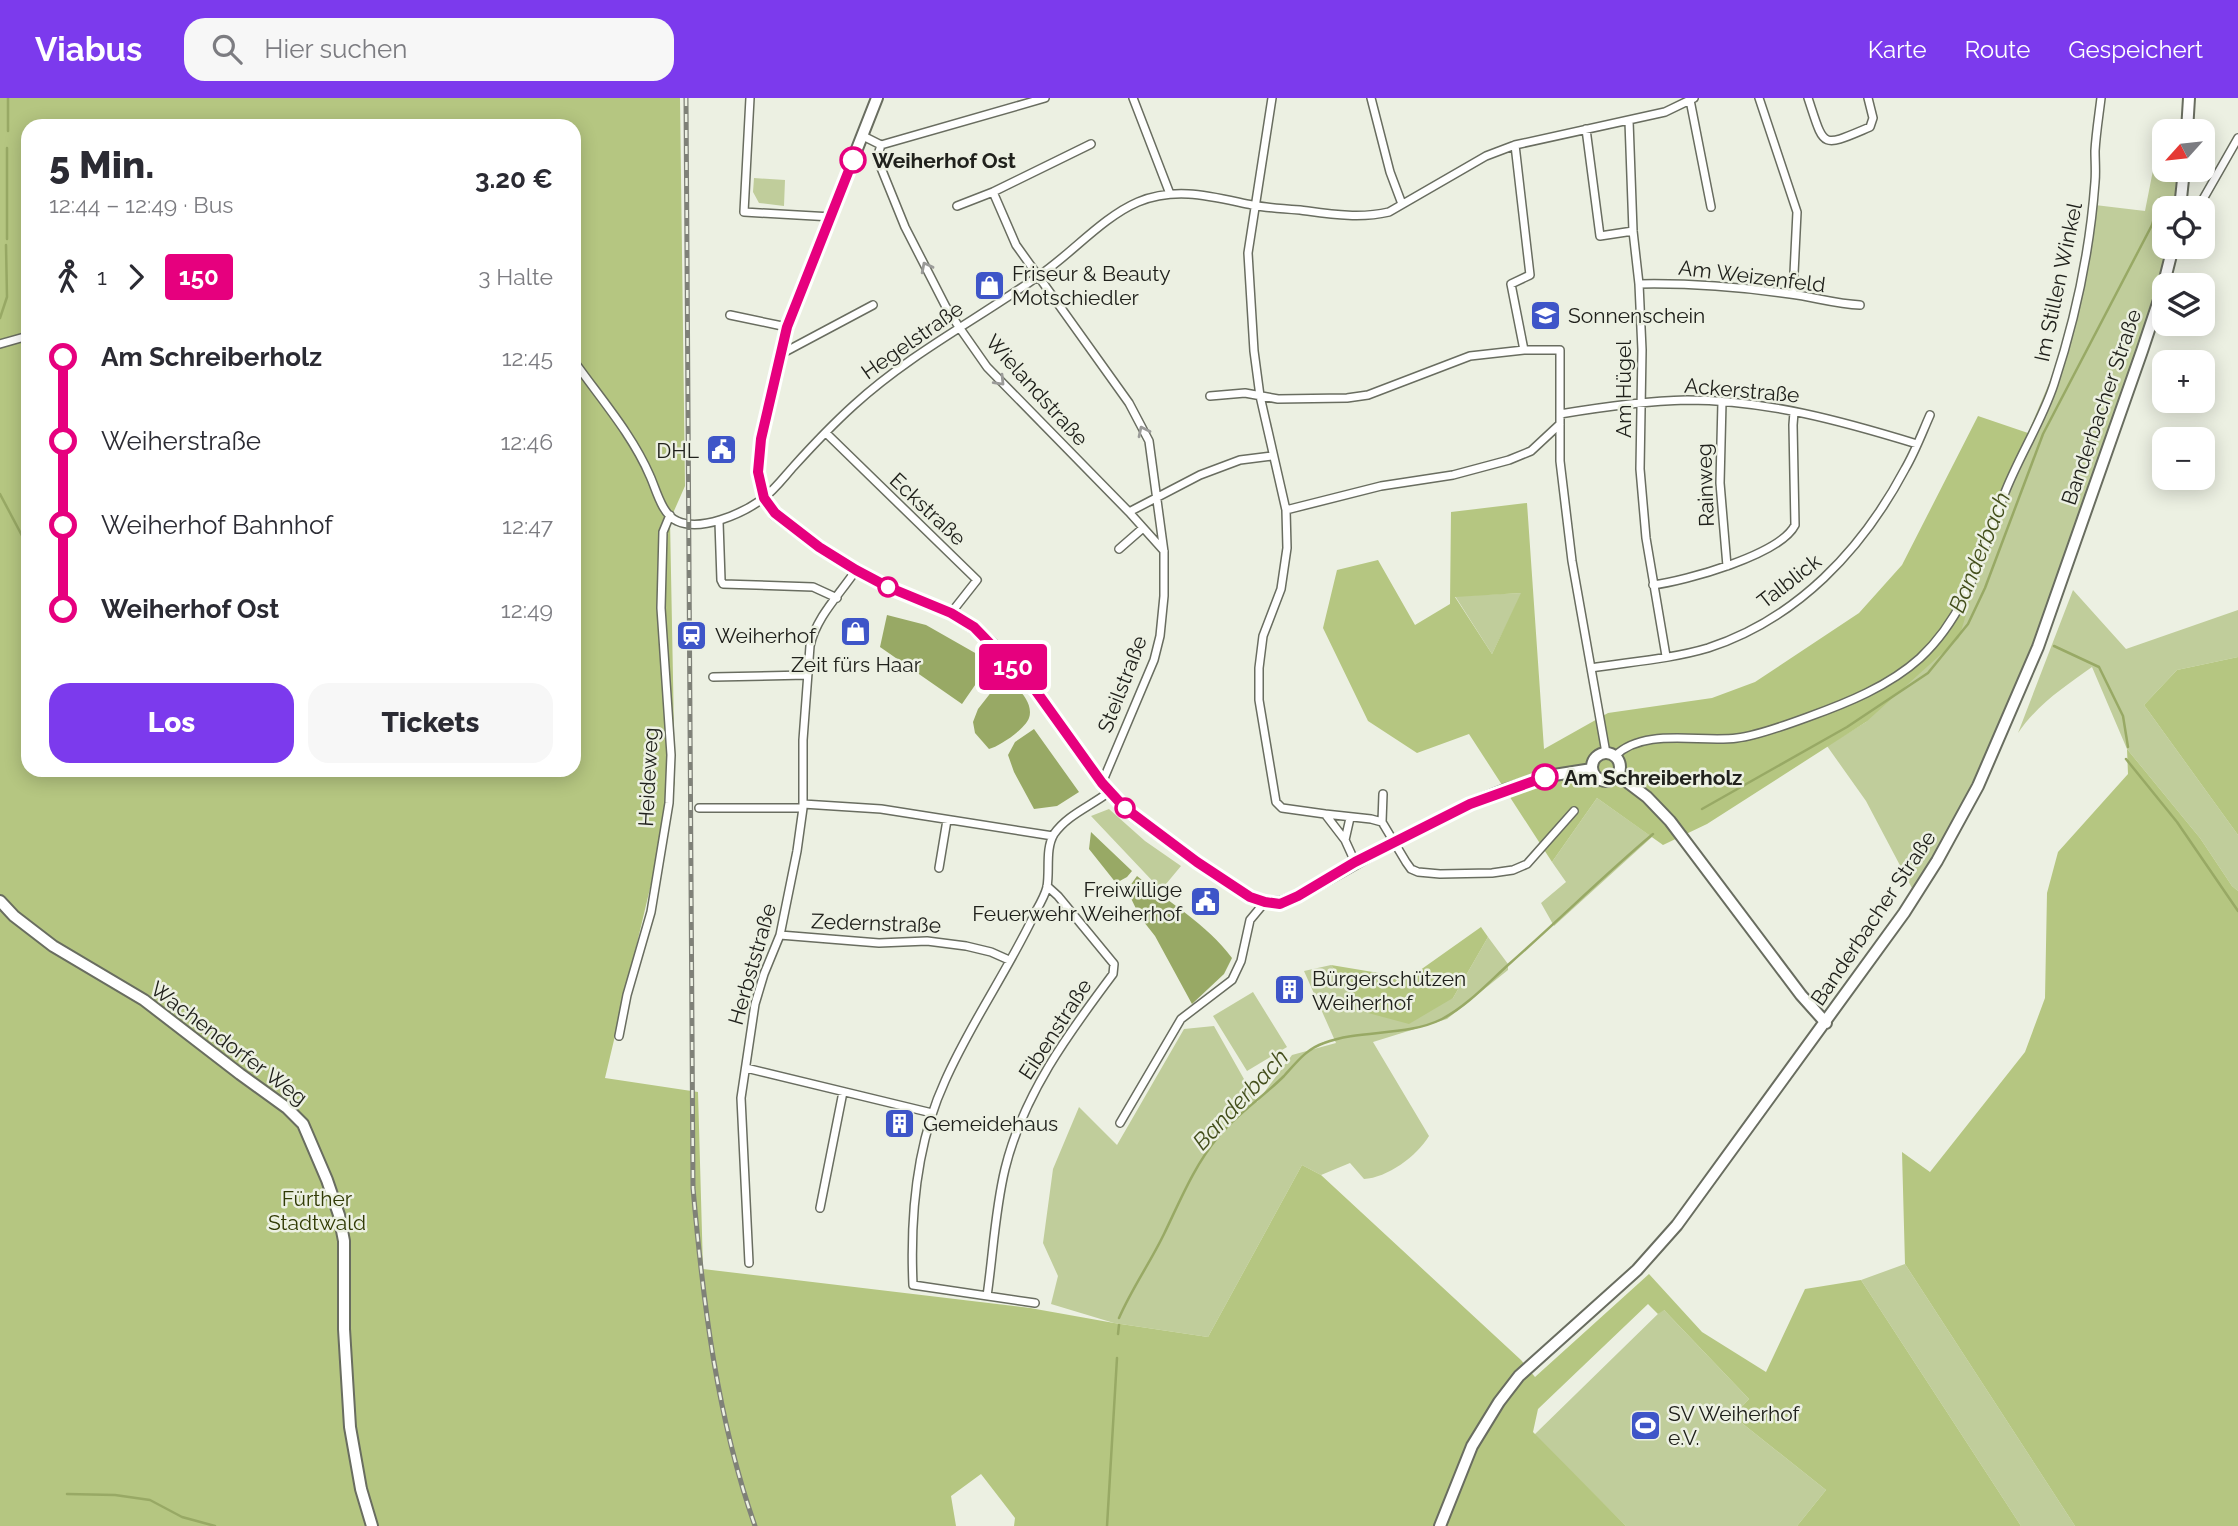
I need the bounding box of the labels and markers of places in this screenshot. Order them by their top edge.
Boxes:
marker: Weiherhof Ost [840,147,866,173]
place label: Weiherhof Ost [872,148,1016,173]
place label: Friseur & Beauty Motschiedler [1012,261,1171,310]
shop icon: Friseur & Beauty Motschiedler [972,268,1006,302]
school or university icon: Sonnenschein [1528,298,1562,332]
place label: Sonnenschein [1568,303,1705,328]
public building icon: DHL [705,433,739,467]
place label: DHL [656,438,699,463]
unlabelled marker [878,577,898,597]
shop icon: Zeit fürs Haar [839,615,873,649]
station icon: Weiherhof [675,618,709,652]
place label: Weiherhof [715,623,817,648]
place label: Zeit fürs Haar [791,652,922,677]
marker: Am Schreiberholz [1532,764,1558,790]
place label: Am Schreiberholz [1564,765,1742,790]
unlabelled marker [1115,798,1135,818]
place label: Freiwillige Feuerwehr Weiherhof [972,877,1183,926]
public building icon: Freiwillige Feuerwehr Weiherhof [1188,884,1222,918]
place label: Bürgerschützen Weiherhof [1312,966,1466,1015]
building icon: Bürgerschützen Weiherhof [1272,973,1306,1007]
building icon: Gemeidehaus [883,1106,917,1140]
place label: Gemeidehaus [923,1111,1058,1136]
place label: SV Weiherhof e.V. [1668,1401,1801,1450]
sports icon: SV Weiherhof e.V. [1628,1408,1662,1442]

